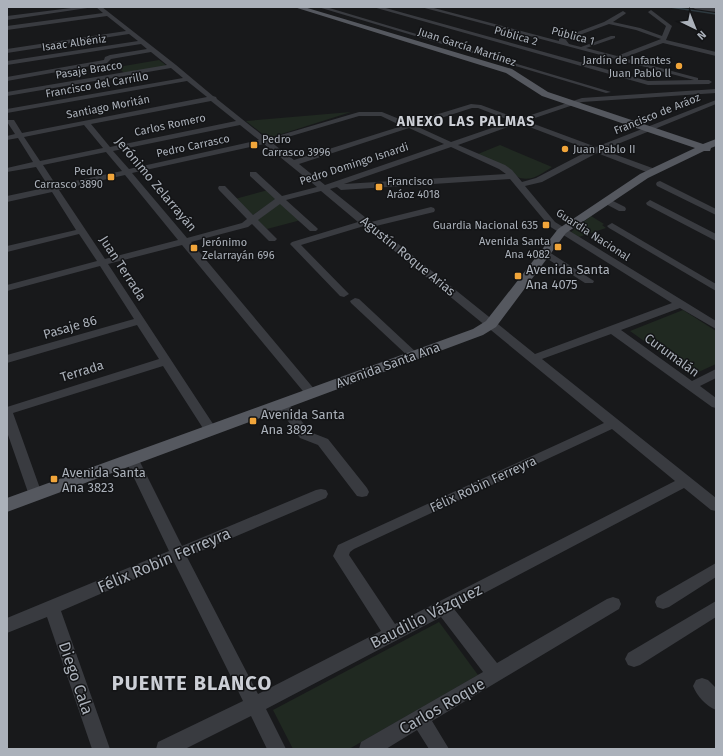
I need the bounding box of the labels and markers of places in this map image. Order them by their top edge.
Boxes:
place label: Jardín de Infantes Juan Pablo ll [583,54,671,80]
marker: Jardín de Infantes Juan Pablo ll [674,61,684,71]
place label: Pedro Carrasco 3996 [262,133,330,159]
marker: Pedro Carrasco 3996 [249,140,259,150]
place label: Juan Pablo II [573,143,635,156]
marker: Juan Pablo II [560,144,570,154]
place label: Pedro Carrasco 3890 [34,165,103,191]
marker: Pedro Carrasco 3890 [106,172,116,182]
place label: Francisco Aráoz 4018 [387,175,440,201]
marker: Francisco Aráoz 4018 [374,182,384,192]
place label: Guardia Nacional 635 [433,219,538,232]
marker: Guardia Nacional 635 [541,220,551,230]
place label: Avenida Santa Ana 4082 [479,235,550,261]
place label: Jerónimo Zelarrayán 696 [202,236,275,262]
marker: Avenida Santa Ana 4082 [553,242,563,252]
marker: Jerónimo Zelarrayán 696 [189,243,199,253]
place label: Avenida Santa Ana 4075 [526,262,610,292]
marker: Avenida Santa Ana 4075 [513,271,523,281]
place label: Avenida Santa Ana 3892 [261,407,345,437]
marker: Avenida Santa Ana 3892 [248,416,258,426]
place label: Avenida Santa Ana 3823 [62,465,146,495]
marker: Avenida Santa Ana 3823 [49,474,59,484]

